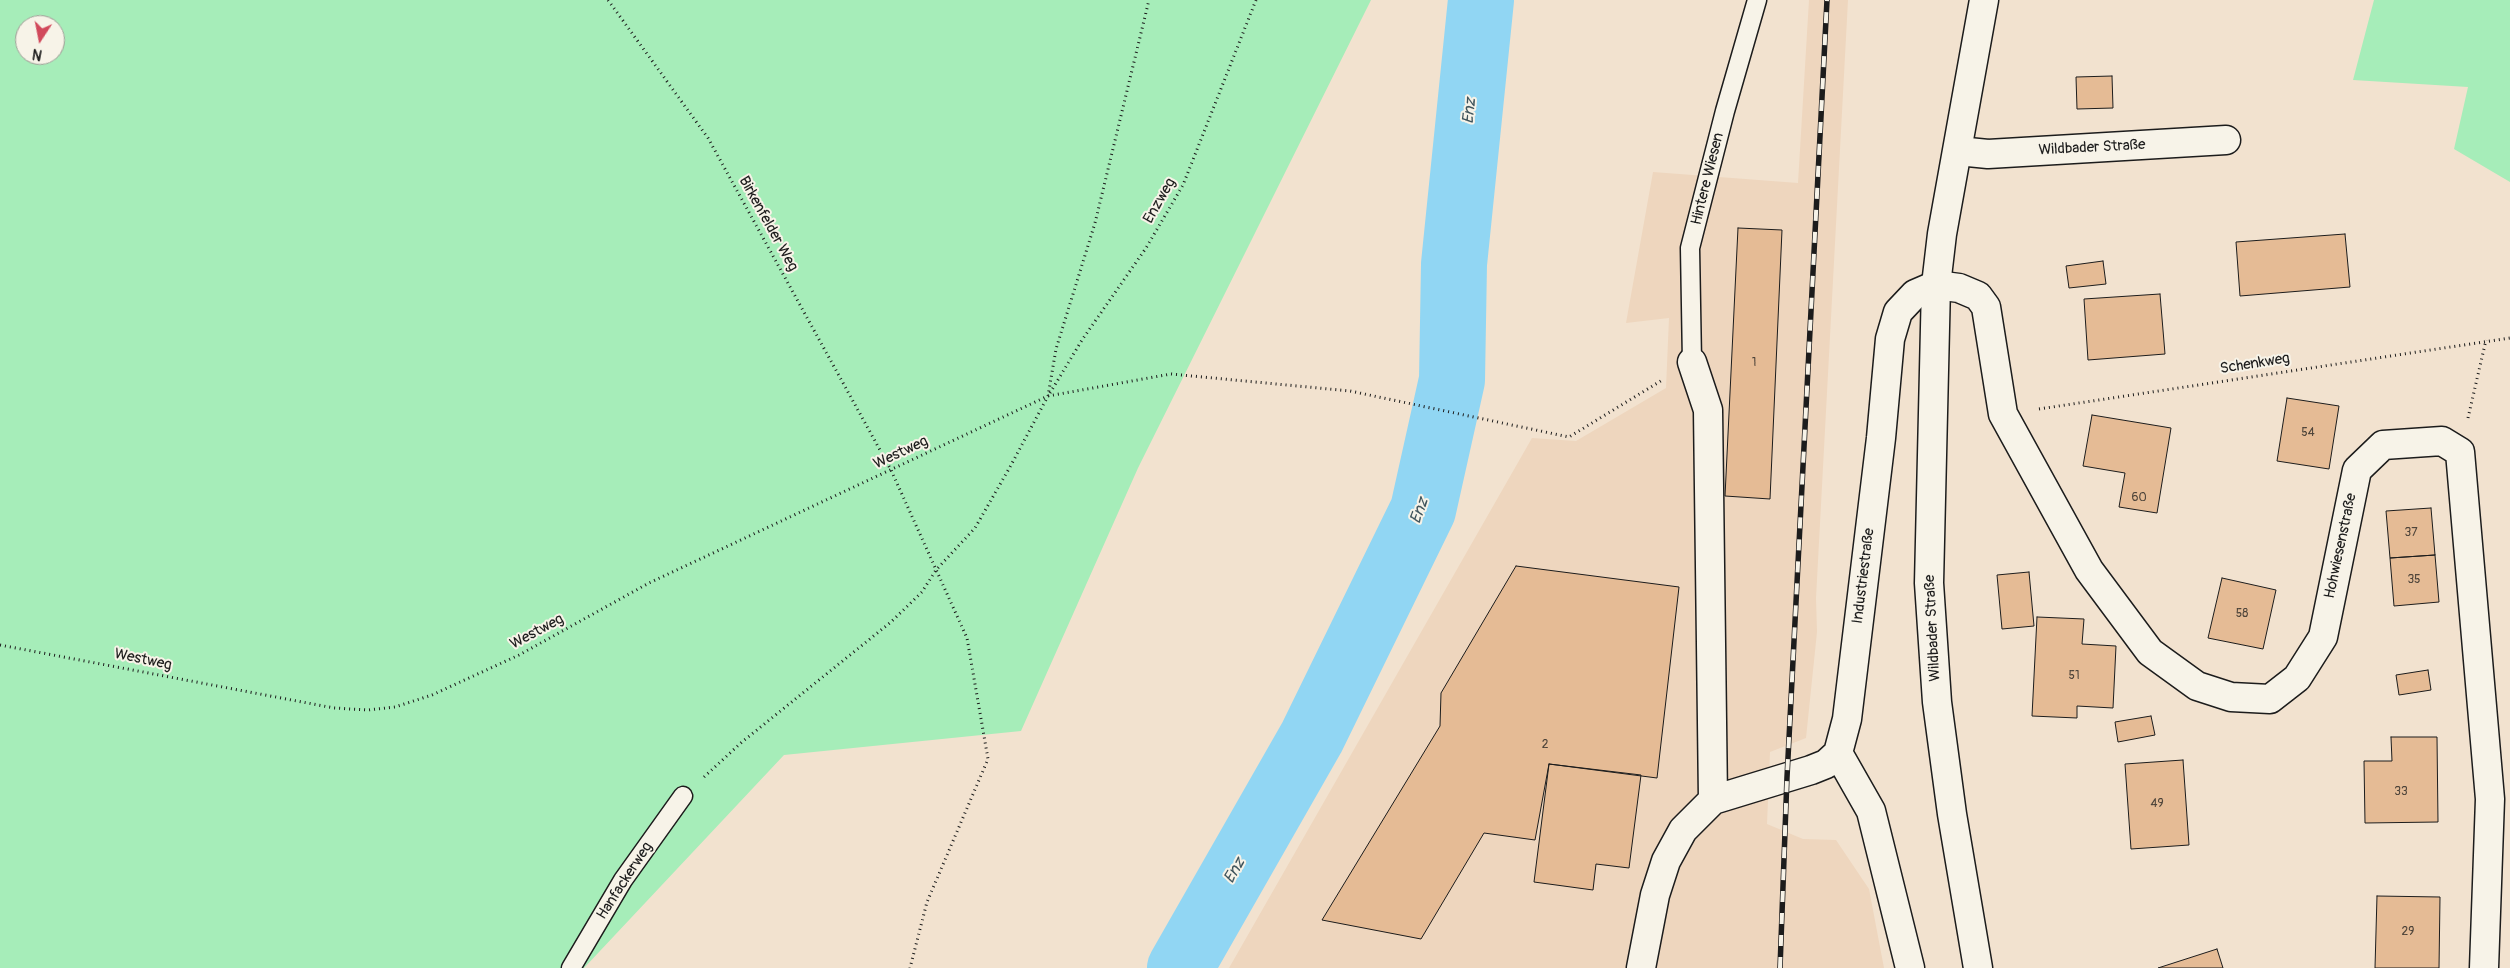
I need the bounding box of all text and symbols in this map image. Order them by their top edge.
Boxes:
north arrow [15,15,65,65]
text: N [31,45,44,63]
water label: Enz [1459,97,1481,125]
street label: Hintere Wiesen [1688,131,1728,227]
street label: Wildbader Straße [2038,136,2146,160]
street label: Birkenfelder Weg [734,173,802,275]
street label: Enzweg [1140,175,1180,227]
street label: Schenkweg [2219,350,2291,378]
house number: 1 [1752,356,1756,370]
house number: 54 [2301,426,2315,440]
street label: Westweg [871,433,931,473]
house number: 60 [2131,491,2147,505]
street label: Hohwiesenstraße [2321,492,2361,600]
water label: Enz [1407,496,1433,526]
house number: 37 [2404,526,2418,540]
street label: Industriestraße [1849,527,1879,625]
house number: 35 [2407,573,2421,587]
street label: Wildbader Straße [1921,574,1945,682]
house number: 58 [2236,607,2248,621]
street label: Westweg [507,610,567,654]
street label: Westweg [113,645,173,675]
house number: 51 [2068,669,2080,683]
house number: 2 [1542,738,1548,752]
house number: 33 [2394,785,2408,799]
house number: 49 [2150,797,2164,811]
street label: Hanfackerweg [593,839,657,923]
water label: Enz [1220,855,1250,887]
house number: 29 [2402,925,2414,939]

